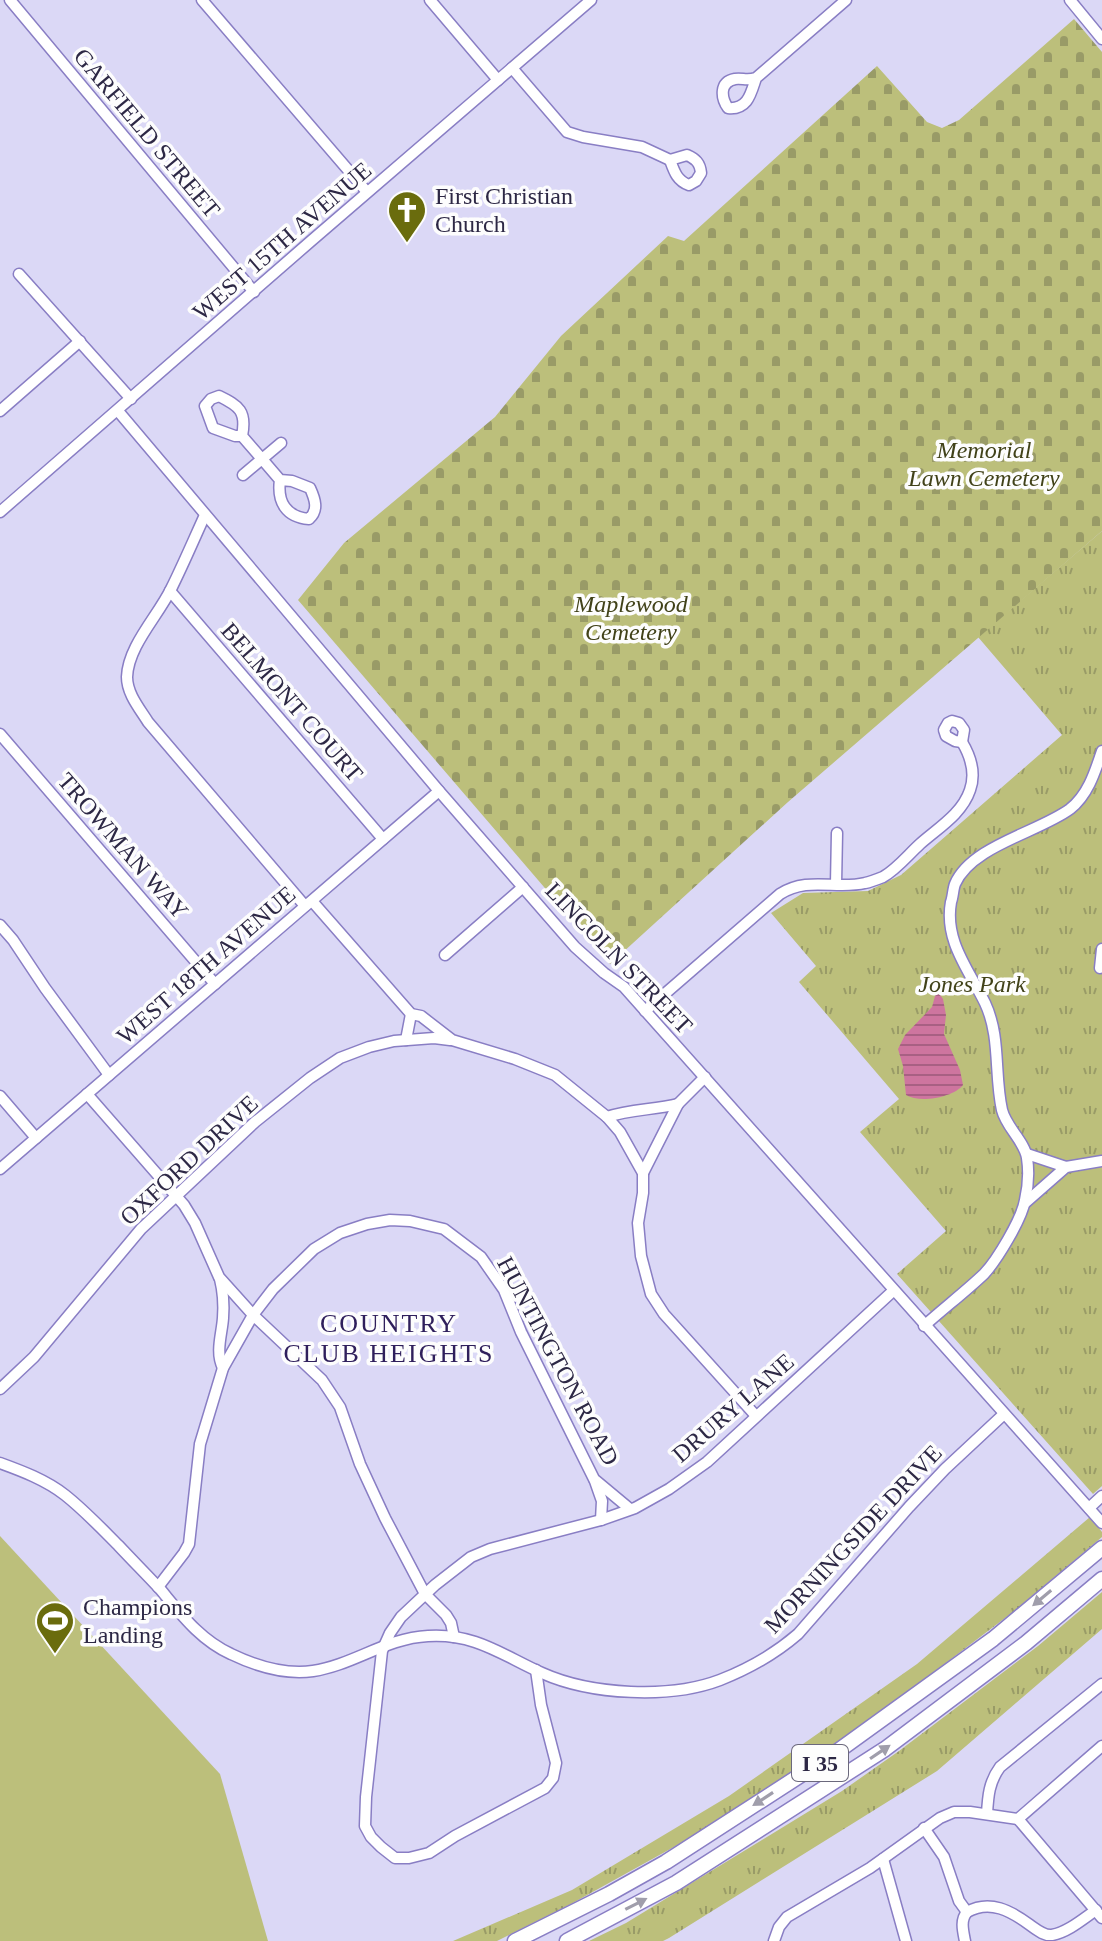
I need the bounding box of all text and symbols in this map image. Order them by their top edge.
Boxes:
street label: GARFIELD STREET [69,43,226,223]
street label: WEST 15TH AVENUE [188,157,376,325]
place label: First Christian Church [435,183,573,237]
church icon: First Christian Church [386,189,428,244]
park label: Memorial Lawn Cemetery [907,437,1060,491]
park label: Maplewood Cemetery [573,591,689,645]
street label: BELMONT COURT [216,617,368,787]
street label: TROWMAN WAY [53,768,193,924]
street label: LINCOLN STREET [540,877,698,1039]
street label: WEST 18TH AVENUE [112,881,300,1049]
park label: Jones Park [918,971,1026,997]
street label: OXFORD DRIVE [115,1090,263,1230]
street label: HUNTINGTON ROAD [492,1252,624,1470]
district label: COUNTRY CLUB HEIGHTS [283,1309,495,1368]
street label: DRURY LANE [667,1348,799,1468]
street label: MORNINGSIDE DRIVE [759,1440,947,1638]
one-way arrow [1032,1589,1052,1606]
place label: Champions Landing [83,1594,192,1648]
sports icon: Champions Landing [34,1600,76,1655]
road number: I 35 [792,1745,848,1781]
one-way arrow [870,1745,891,1760]
one-way arrow [753,1792,774,1807]
one-way arrow [624,1897,647,1911]

